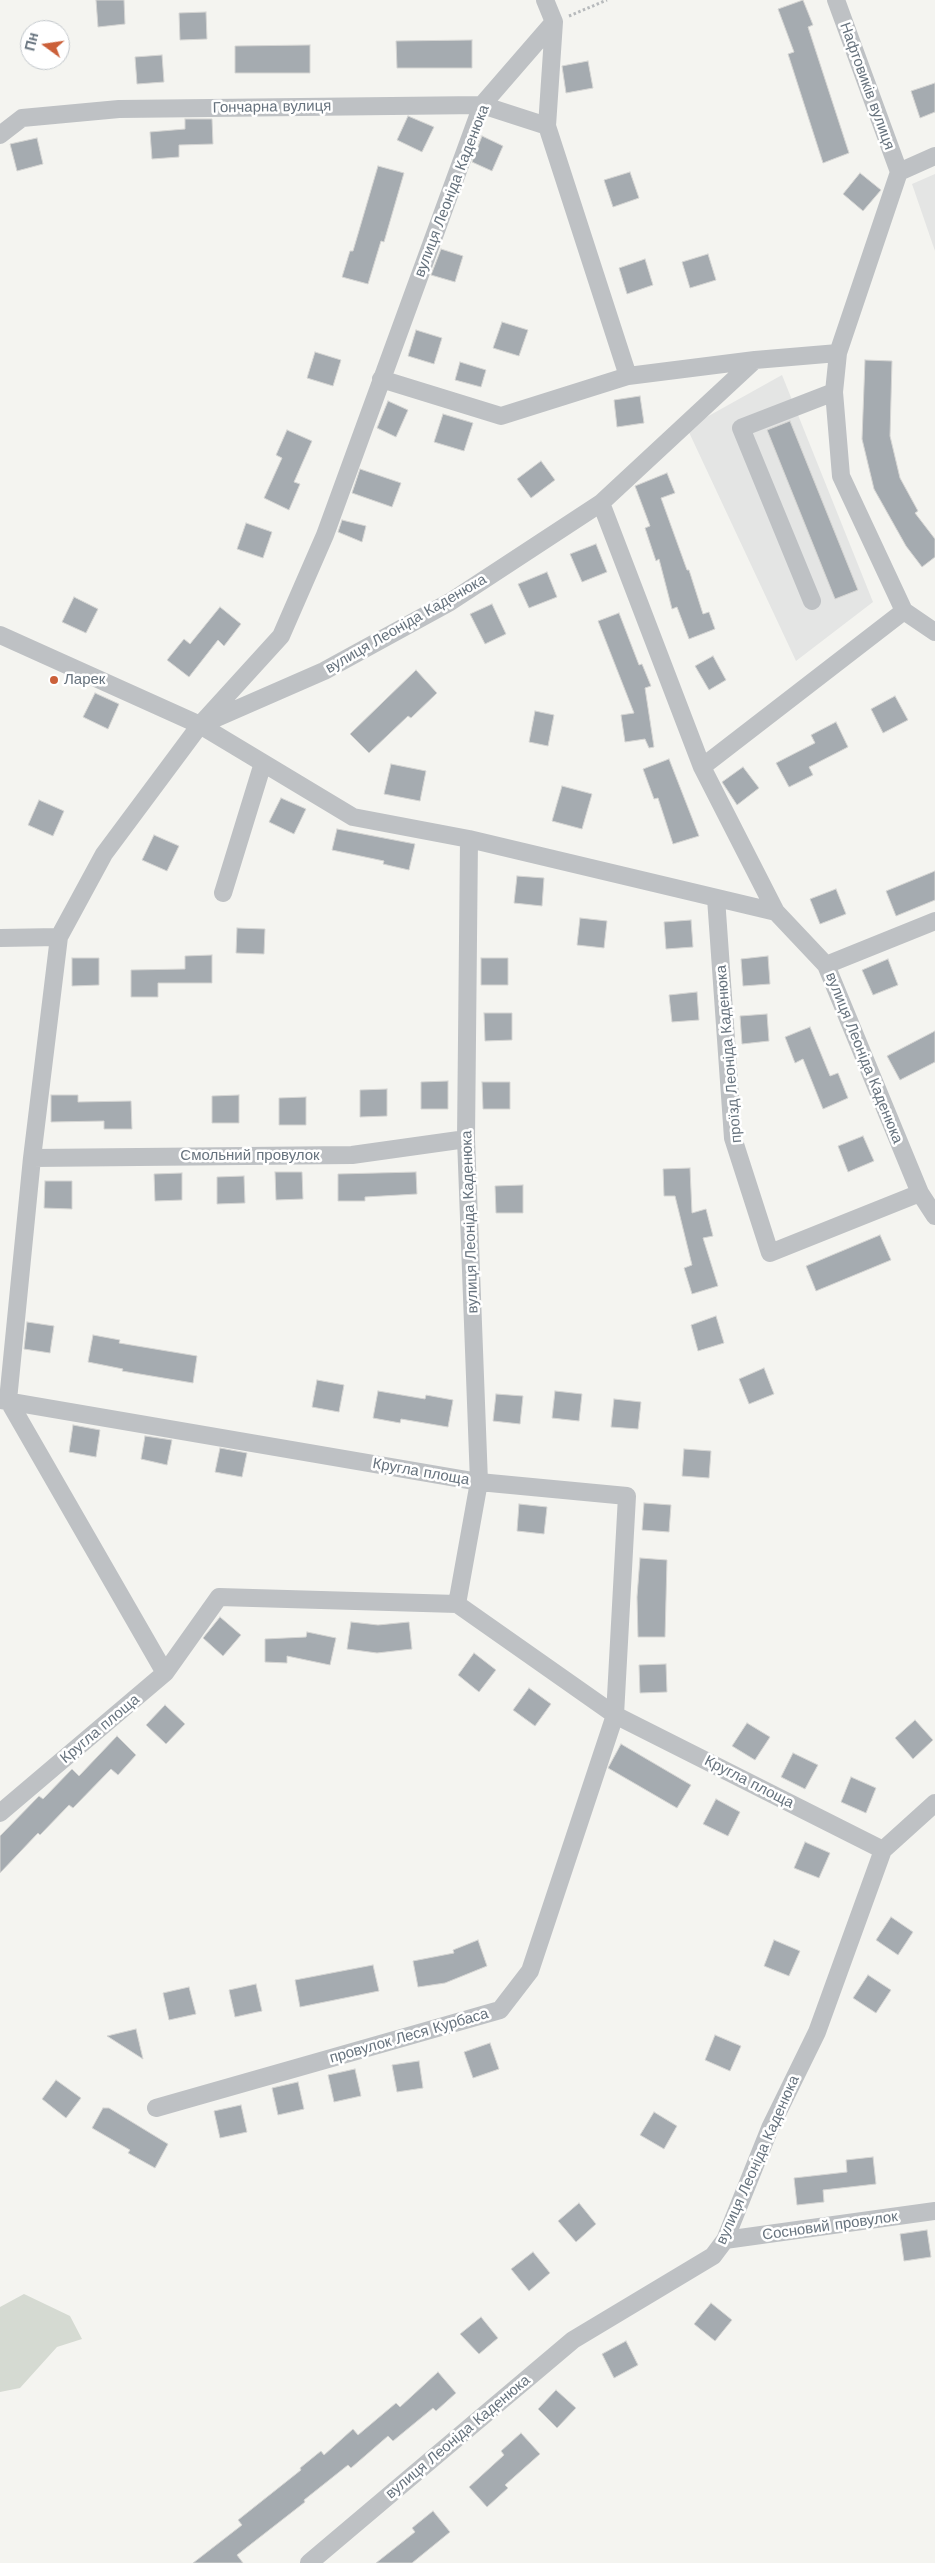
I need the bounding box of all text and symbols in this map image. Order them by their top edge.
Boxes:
north arrow [20,20,70,70]
street label: Нафтовиків вулиця [836,20,898,152]
text: Пн [21,31,41,53]
street label: Гончарна вулиця [213,97,331,117]
street label: вулиця Леоніда Каденюка [411,102,493,280]
street label: вулиця Леоніда Каденюка [322,570,490,678]
place label: Ларек [64,671,105,689]
marker: Ларек [48,674,60,686]
street label: проїзд Леоніда Каденюка [712,964,746,1144]
street label: вулиця Леоніда Каденюка [821,970,907,1146]
street label: вулиця Леоніда Каденюка [458,1130,482,1314]
street label: Смольний провулок [180,1147,320,1165]
street label: Кругла площа [371,1455,471,1489]
street label: Кругла площа [57,1691,143,1767]
street label: Кругла площа [701,1752,797,1812]
street label: провулок Леся Курбаса [328,2005,490,2067]
street label: вулиця Леоніда Каденюка [713,2073,803,2247]
street label: Сосновий провулок [761,2208,899,2244]
street label: вулиця Леоніда Каденюка [382,2371,534,2503]

